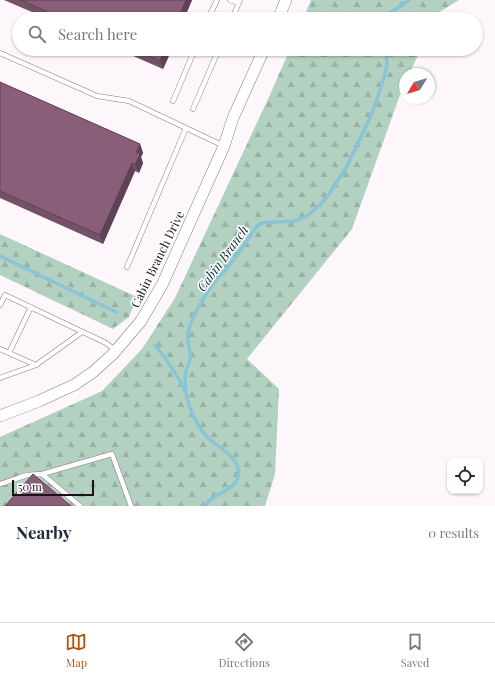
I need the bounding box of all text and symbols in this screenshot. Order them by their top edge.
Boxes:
search box [12,12,483,56]
icon: search [26,23,48,45]
text: Search here [58,24,137,44]
north arrow [399,68,435,104]
street label: Cabin Branch Drive [127,208,187,310]
water label: Cabin Branch [192,222,252,294]
map controls [447,458,483,494]
button: locate [447,458,483,494]
scale bar [12,478,94,497]
text: 50 m [18,479,42,494]
text: Nearby [16,521,71,543]
text: 0 results [428,524,479,541]
tab: Map [65,631,87,670]
tab: Directions [218,631,270,670]
tab: Saved [401,631,429,670]

